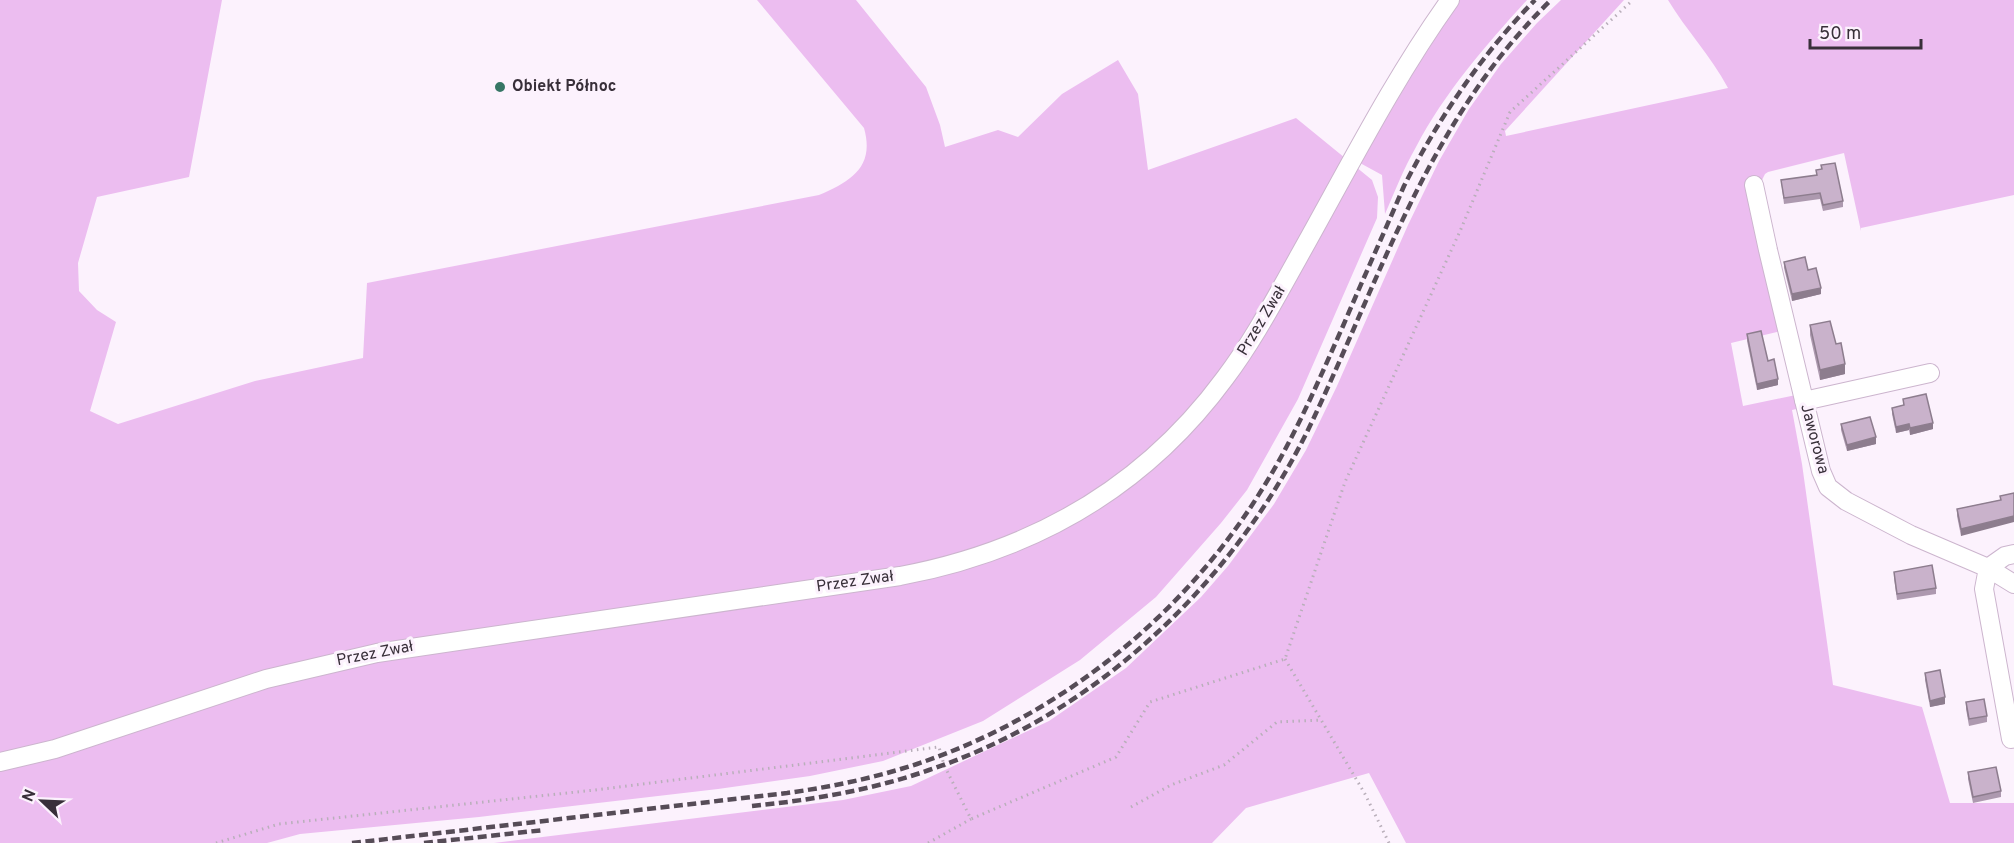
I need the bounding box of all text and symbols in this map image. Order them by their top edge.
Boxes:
scale bar [1810,12,1921,50]
text: 50 m [1819,23,1861,46]
place label: Obiekt Północ [512,77,616,97]
marker: Obiekt Północ [493,80,507,94]
street label: Przez Zwał [1233,283,1291,359]
street label: Jaworowa [1795,402,1833,476]
street label: Przez Zwał [815,567,895,597]
street label: Przez Zwał [335,637,415,671]
north arrow [12,771,72,831]
text: N [19,787,41,805]

